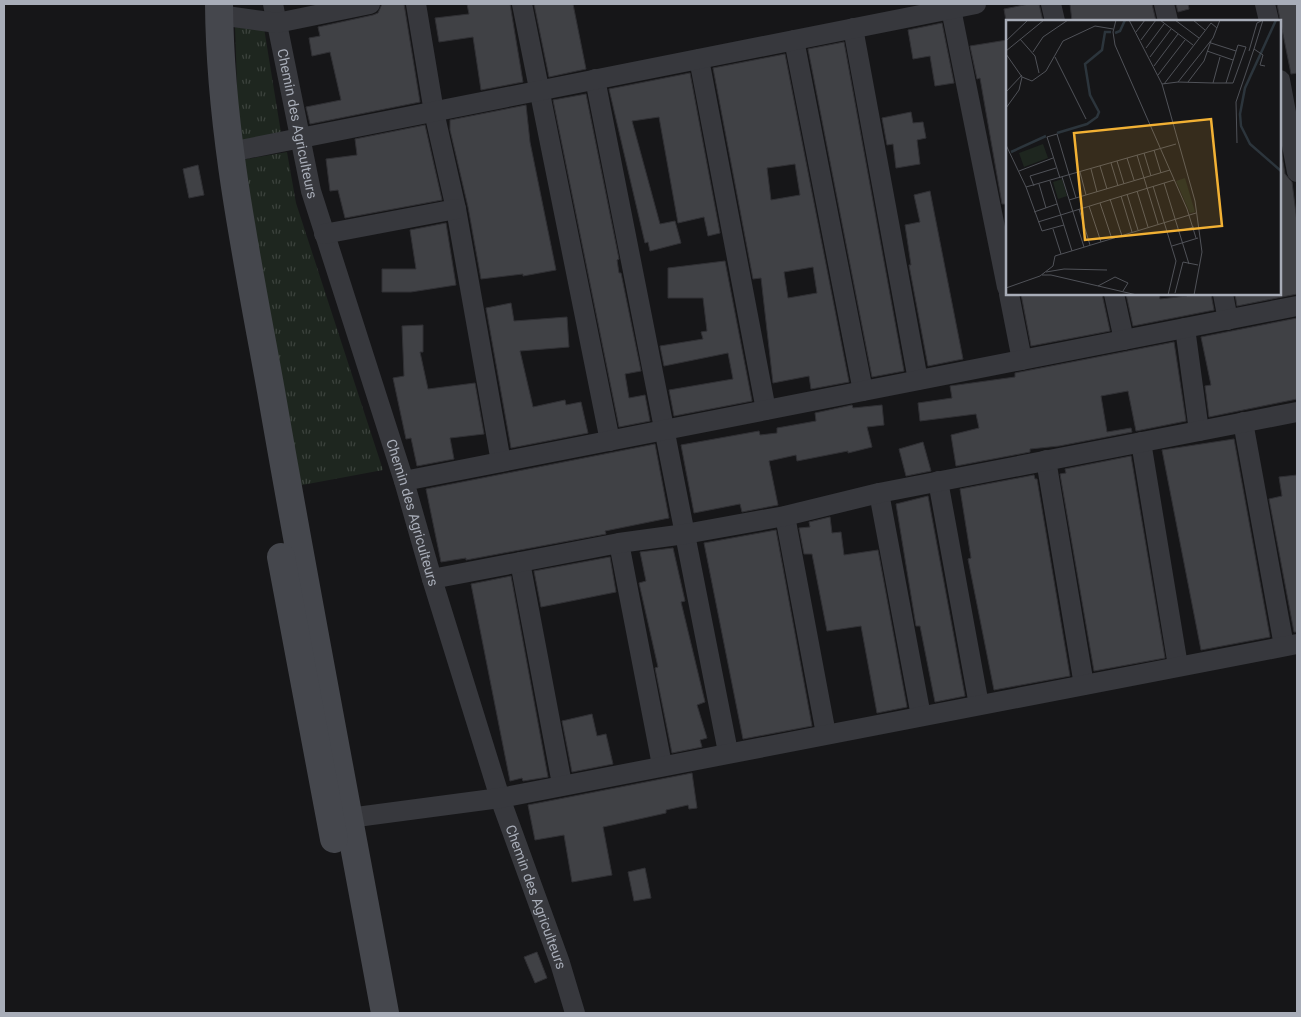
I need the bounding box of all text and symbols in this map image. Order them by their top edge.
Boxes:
inset map [1006,20,1281,295]
street label: Chemin des Agriculteurs [274,47,321,201]
street label: Chemin des Agriculteurs [383,437,442,588]
street label: Chemin des Agriculteurs [502,823,569,971]

